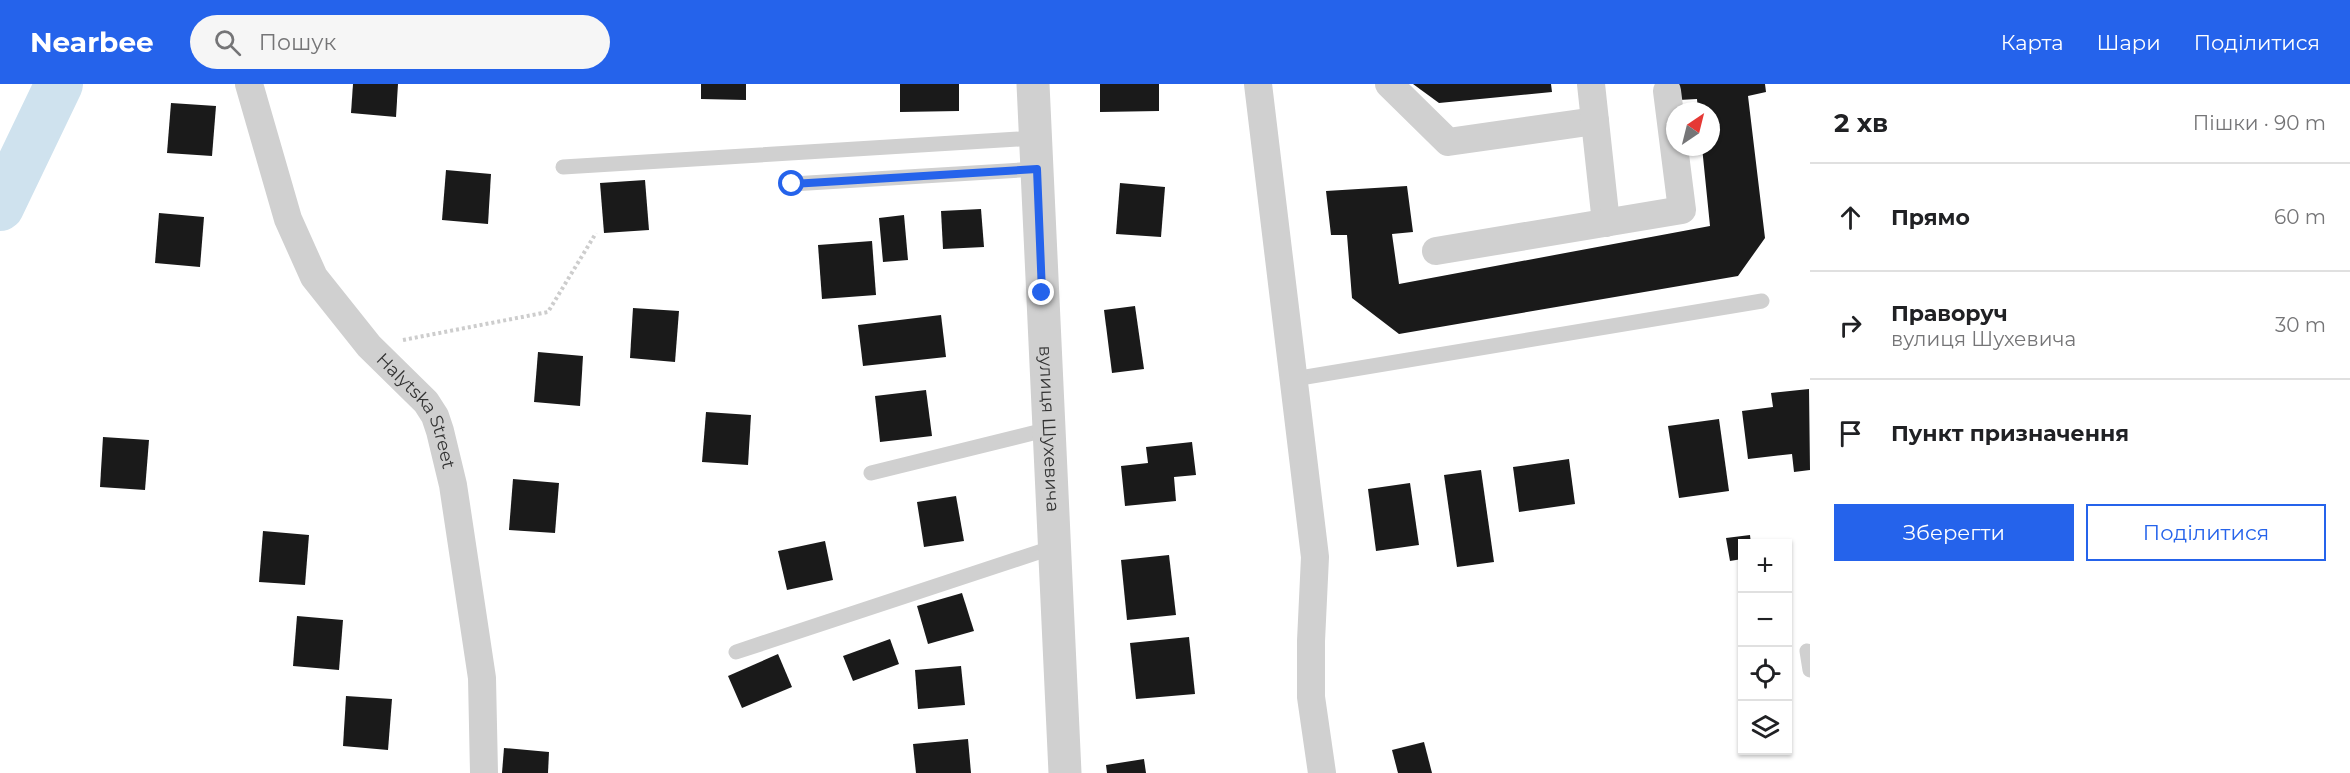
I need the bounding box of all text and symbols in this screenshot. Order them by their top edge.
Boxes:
search box [190,15,610,69]
text: Nearbee [30,25,154,59]
icon: search [211,26,244,59]
text: Пошук [259,29,336,56]
text: Карта [2001,30,2064,55]
text: Шари [2097,30,2161,55]
text: Поділитися [2194,30,2320,55]
north arrow [1666,102,1720,156]
text: 2 хв [1834,107,1888,139]
text: Пішки · 90 m [2193,111,2326,135]
route start [778,170,804,196]
icon: ahead [1834,201,1867,234]
text: Прямо [1891,204,1970,231]
text: 60 m [2274,205,2326,229]
route end [1028,279,1054,305]
text: Праворуч [1891,300,2008,327]
icon: right [1834,309,1867,342]
text: 30 m [2275,313,2326,337]
text: вулиця Шухевича [1891,327,2076,351]
street label: вулиця Шухевича [1034,345,1064,512]
street label: Halytska Street [372,348,460,471]
icon: arrive [1834,417,1867,450]
text: Пункт призначення [1891,420,2129,447]
button: Зберегти [1834,504,2074,561]
button: Поділитися [2086,504,2326,561]
map controls [1738,539,1792,755]
button: + [1738,539,1792,593]
button: − [1738,593,1792,647]
button: locate [1738,647,1792,701]
button: layers [1738,701,1792,755]

